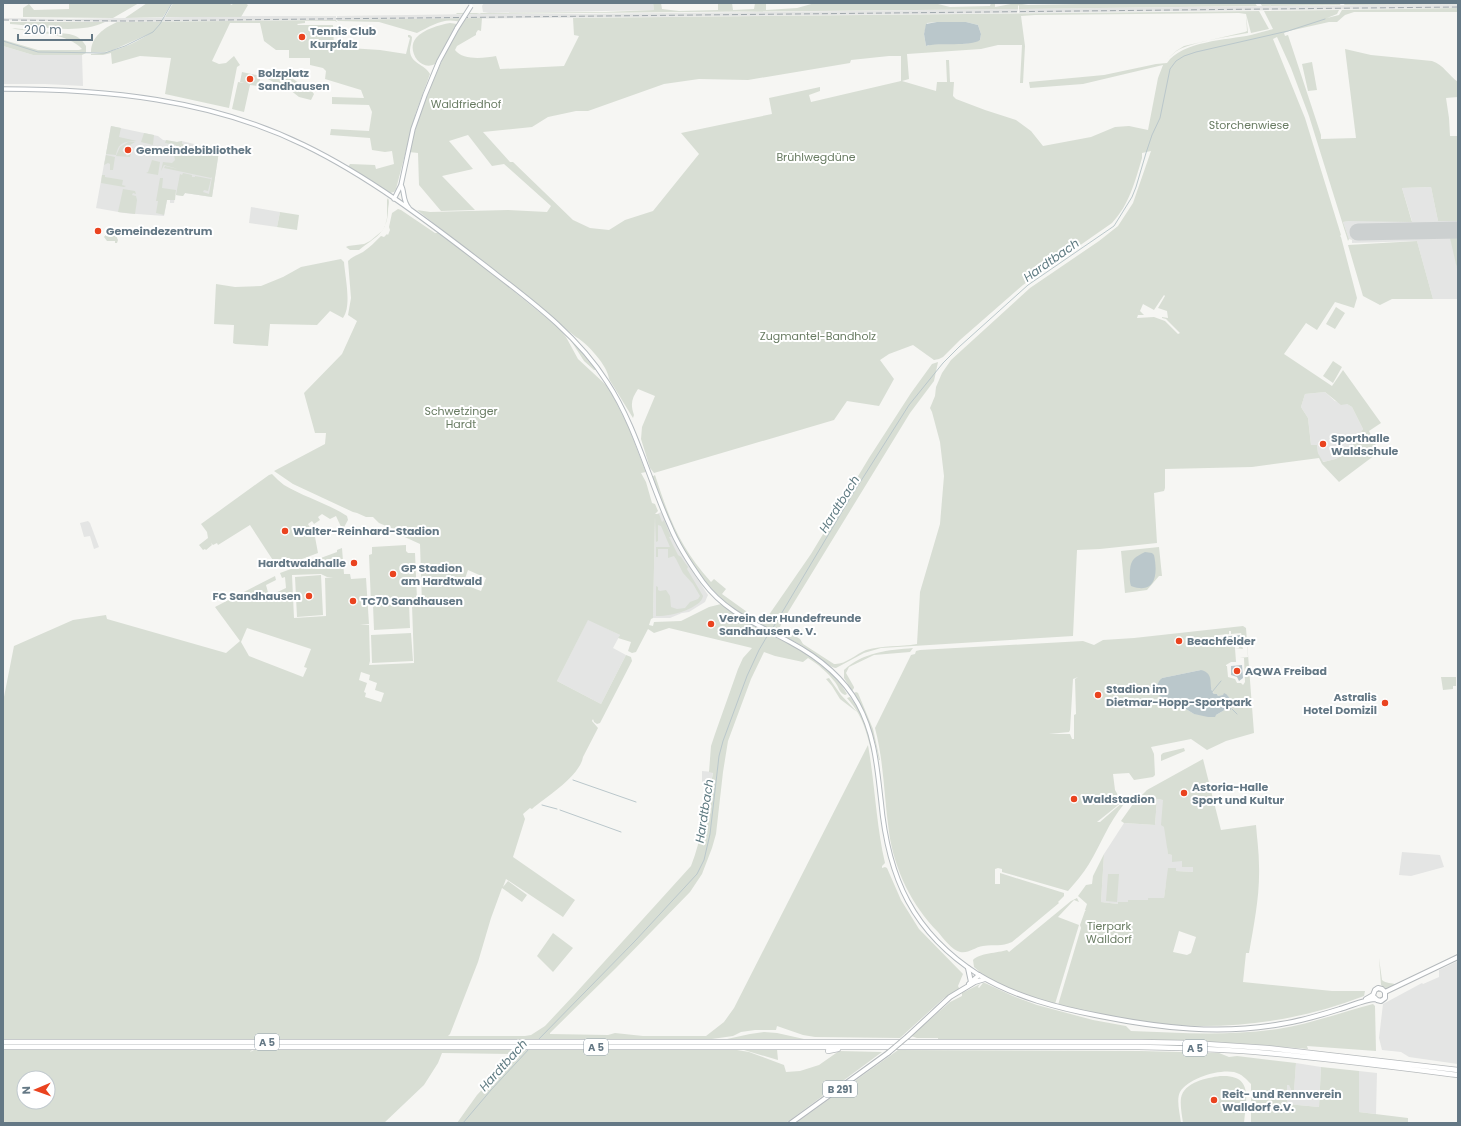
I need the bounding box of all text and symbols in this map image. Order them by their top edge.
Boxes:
scale bar [18,16,92,42]
text: 200 m [24,21,62,38]
place label: Tennis Club Kurpfalz [310,23,377,52]
marker: Tennis Club Kurpfalz [297,32,307,42]
place label: Bolzplatz Sandhausen [258,65,330,94]
marker: Bolzplatz Sandhausen [245,74,255,84]
park label: Waldfriedhof [431,96,502,112]
park label: Storchenwiese [1209,117,1289,133]
place label: Gemeindebibliothek [136,142,252,158]
marker: Gemeindebibliothek [123,145,133,155]
park label: Brühlwegdüne [776,149,856,165]
place label: Gemeindezentrum [106,223,213,239]
marker: Gemeindezentrum [93,226,103,236]
water label: Hardtbach [1020,235,1082,285]
park label: Zugmantel-Bandholz [760,328,876,344]
park label: Schwetzinger Hardt [424,403,498,432]
place label: Sporthalle Waldschule [1331,430,1399,459]
marker: Sporthalle Waldschule [1318,439,1328,449]
water label: Hardtbach [815,472,863,536]
place label: Walter-Reinhard-Stadion [293,523,440,539]
marker: Walter-Reinhard-Stadion [280,526,290,536]
place label: Hardtwaldhalle [258,555,346,571]
marker: Hardtwaldhalle [349,558,359,568]
place label: GP Stadion am Hardtwald [401,560,482,589]
marker: GP Stadion am Hardtwald [388,569,398,579]
place label: FC Sandhausen [213,588,301,604]
marker: FC Sandhausen [304,591,314,601]
place label: TC70 Sandhausen [361,593,463,609]
marker: TC70 Sandhausen [348,596,358,606]
place label: Verein der Hundefreunde Sandhausen e. V. [719,610,861,639]
marker: Verein der Hundefreunde Sandhausen e. V. [706,619,716,629]
place label: Beachfelder [1187,633,1256,649]
marker: Beachfelder [1174,636,1184,646]
place label: AQWA Freibad [1245,663,1327,679]
marker: AQWA Freibad [1232,666,1242,676]
place label: Stadion im Dietmar-Hopp-Sportpark [1106,681,1252,710]
place label: Astralis Hotel Domizil [1303,689,1377,718]
marker: Stadion im Dietmar-Hopp-Sportpark [1093,690,1103,700]
marker: Astralis Hotel Domizil [1380,698,1390,708]
water label: Hardtbach [691,778,717,844]
place label: Astoria-Halle Sport und Kultur [1192,779,1285,808]
marker: Astoria-Halle Sport und Kultur [1179,788,1189,798]
place label: Waldstadion [1082,791,1155,807]
marker: Waldstadion [1069,794,1079,804]
park label: Tierpark Walldorf [1086,918,1132,947]
road number: A 5 [255,1034,279,1050]
water label: Hardtbach [475,1035,531,1095]
road number: A 5 [584,1039,608,1055]
road number: A 5 [1183,1040,1207,1056]
north arrow [16,1070,56,1110]
road number: B 291 [823,1081,857,1097]
text: N [18,1086,34,1095]
place label: Reit- und Rennverein Walldorf e.V. [1222,1086,1342,1115]
marker: Reit- und Rennverein Walldorf e.V. [1209,1095,1219,1105]

